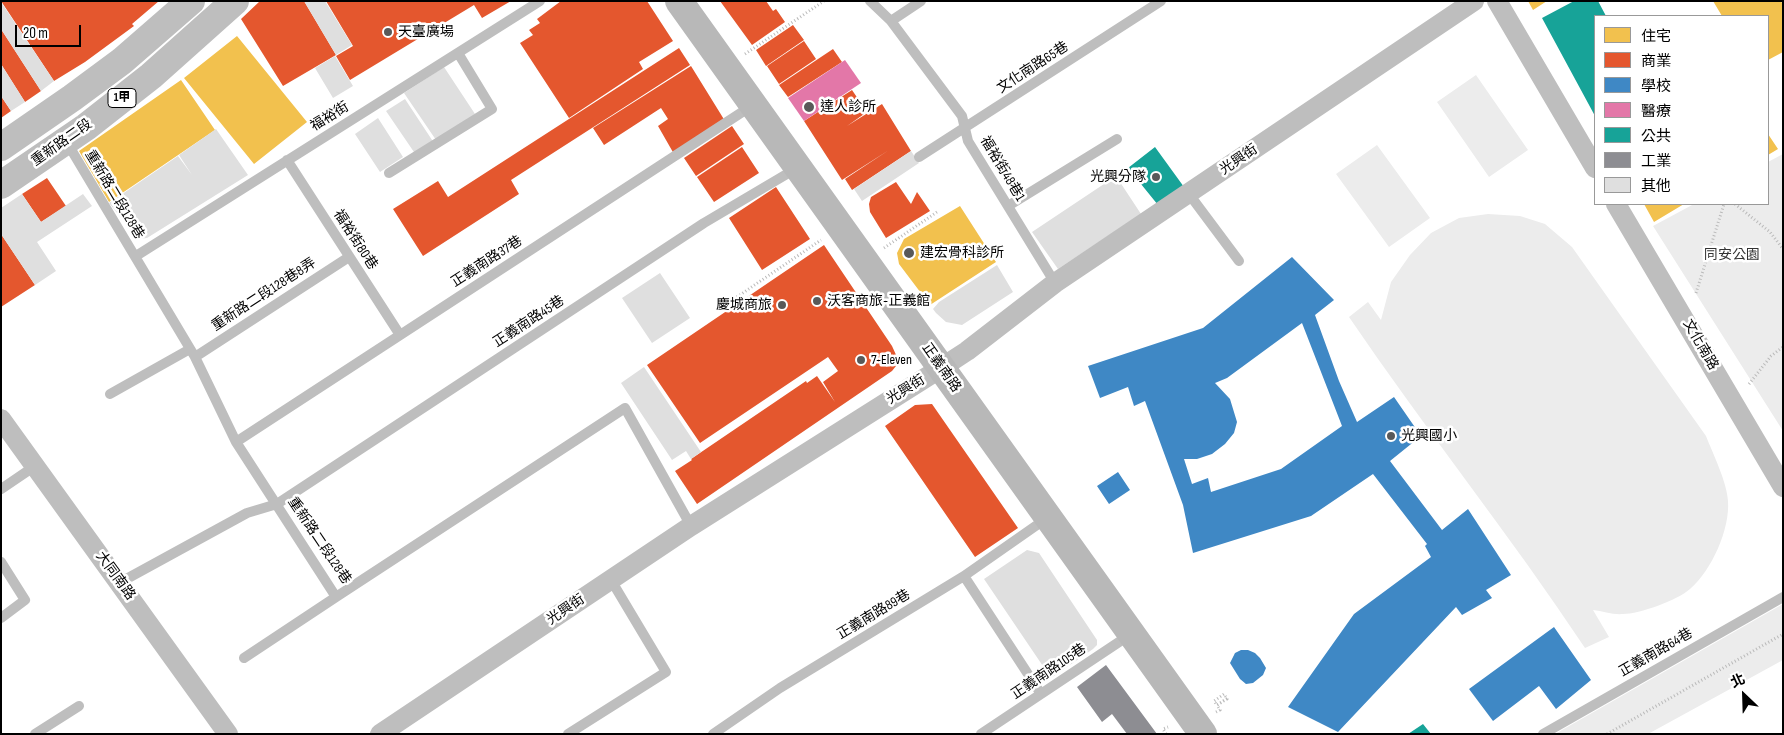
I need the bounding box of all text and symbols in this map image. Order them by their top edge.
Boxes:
scale bar [18,15,84,47]
legend [1594,15,1769,205]
text: 20 m [23,24,48,43]
place label: 天臺廣場 [398,24,454,40]
marker: 天臺廣場 [382,26,394,38]
text: 住宅 [1641,27,1671,46]
street label: 文化南路65巷 [994,39,1072,97]
text: 商業 [1641,52,1671,71]
text: 學校 [1641,77,1671,96]
road number: 1甲 [108,89,136,108]
street label: 福裕街 [308,99,352,135]
place label: 達人診所 [820,99,876,115]
marker: 達人診所 [802,100,816,114]
text: 醫療 [1641,102,1671,121]
street label: 重新路二段 [29,116,95,170]
text: 公共 [1641,127,1671,146]
street label: 福裕街48巷1 [976,133,1028,205]
street label: 光興街 [1217,141,1261,179]
street label: 重新路二段128巷 [81,147,147,243]
text: 工業 [1641,152,1671,171]
place label: 光興分隊 [1090,169,1146,185]
marker: 光興分隊 [1150,171,1162,183]
text: 其他 [1641,177,1671,196]
street label: 福裕街80巷 [329,207,381,273]
street label: 正義南路37巷 [448,233,526,291]
place label: 建宏骨科診所 [920,245,1004,261]
marker: 建宏骨科診所 [902,246,916,260]
park label: 同安公園 [1704,247,1760,263]
street label: 重新路二段128巷8弄 [209,255,319,335]
street label: 正義南路45巷 [490,293,568,351]
place label: 沃客商旅-正義館 [827,293,930,309]
marker: 沃客商旅-正義館 [811,295,823,307]
place label: 慶城商旅 [716,297,772,313]
marker: 慶城商旅 [776,299,788,311]
street label: 文化南路 [1679,317,1721,373]
street label: 正義南路 [918,340,964,396]
place label: 7-Eleven [871,352,912,368]
marker: 7-Eleven [855,354,867,366]
street label: 光興街 [884,372,928,408]
place label: 光興國小 [1401,428,1457,444]
marker: 光興國小 [1385,430,1397,442]
street label: 重新路二段128巷 [284,494,354,588]
street label: 大同南路 [92,548,138,604]
street label: 正義南路89巷 [834,587,914,643]
street label: 光興街 [544,591,588,629]
street label: 正義南路64巷 [1616,625,1696,681]
street label: 正義南路105巷 [1008,641,1090,703]
north arrow [1719,670,1769,720]
text: 北 [1728,670,1748,691]

